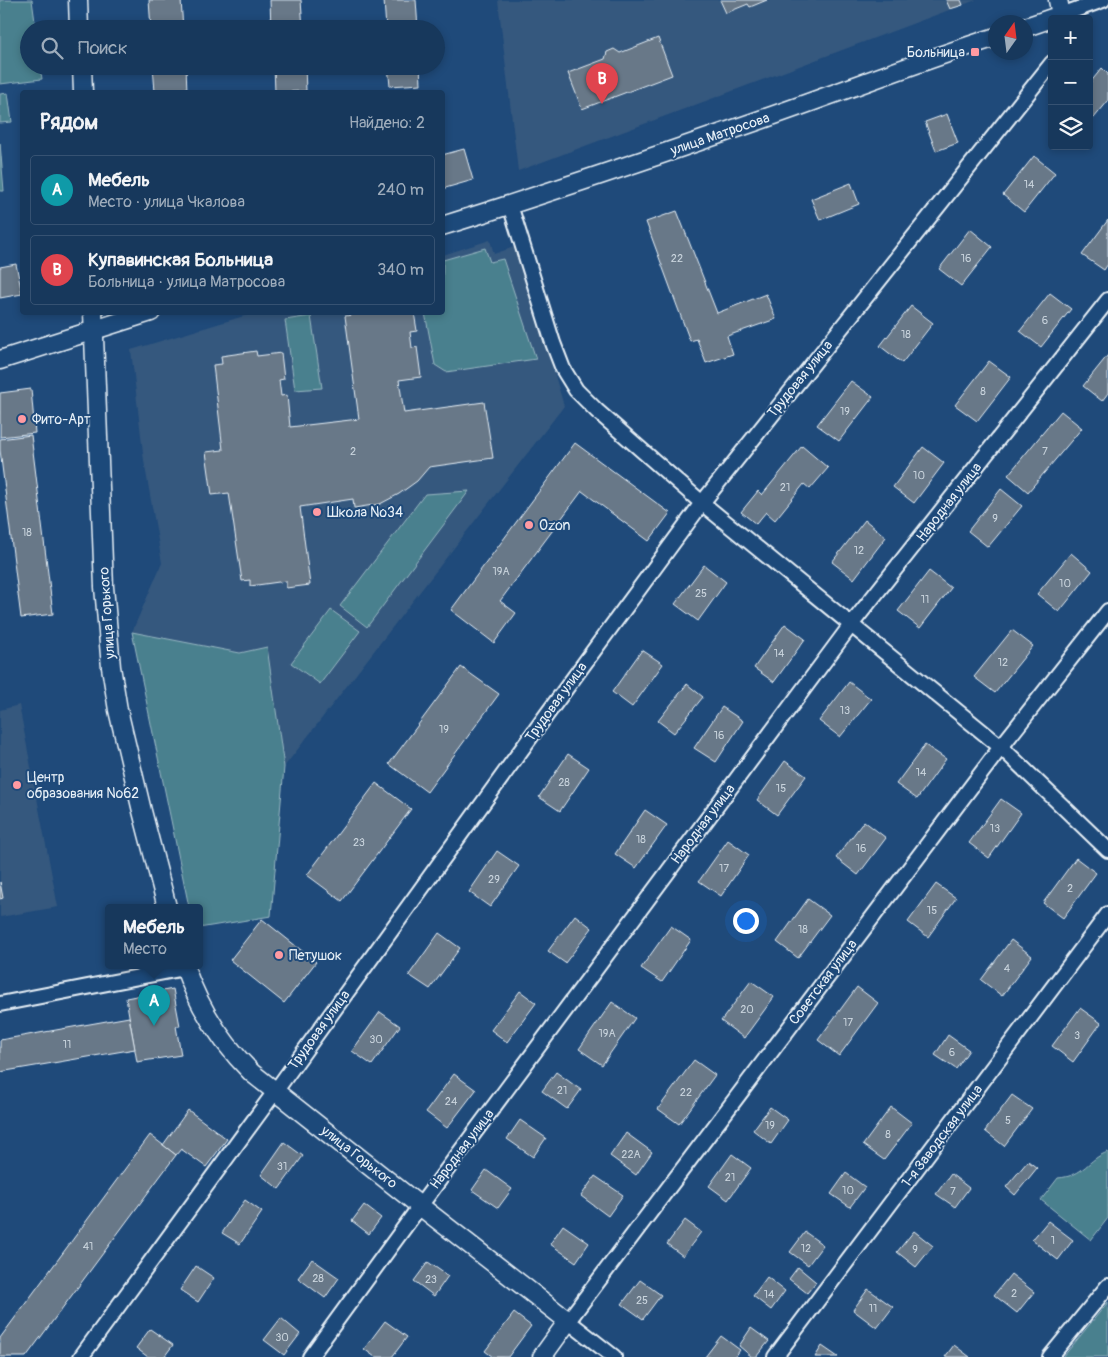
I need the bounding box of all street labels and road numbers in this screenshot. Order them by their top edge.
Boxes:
street label: улица Матросова [667,109,772,159]
street label: Трудовая улица [764,337,836,421]
street label: Народная улица [913,459,985,545]
street label: улица Горького [95,566,119,661]
street label: Трудовая улица [521,659,591,745]
street label: Народная улица [667,781,739,867]
street label: Советская улица [785,936,861,1028]
street label: Трудовая улица [284,987,354,1073]
street label: 1-я Заводская улица [898,1081,986,1191]
street label: Народная улица [426,1106,498,1192]
street label: улица Горького [317,1121,401,1192]

